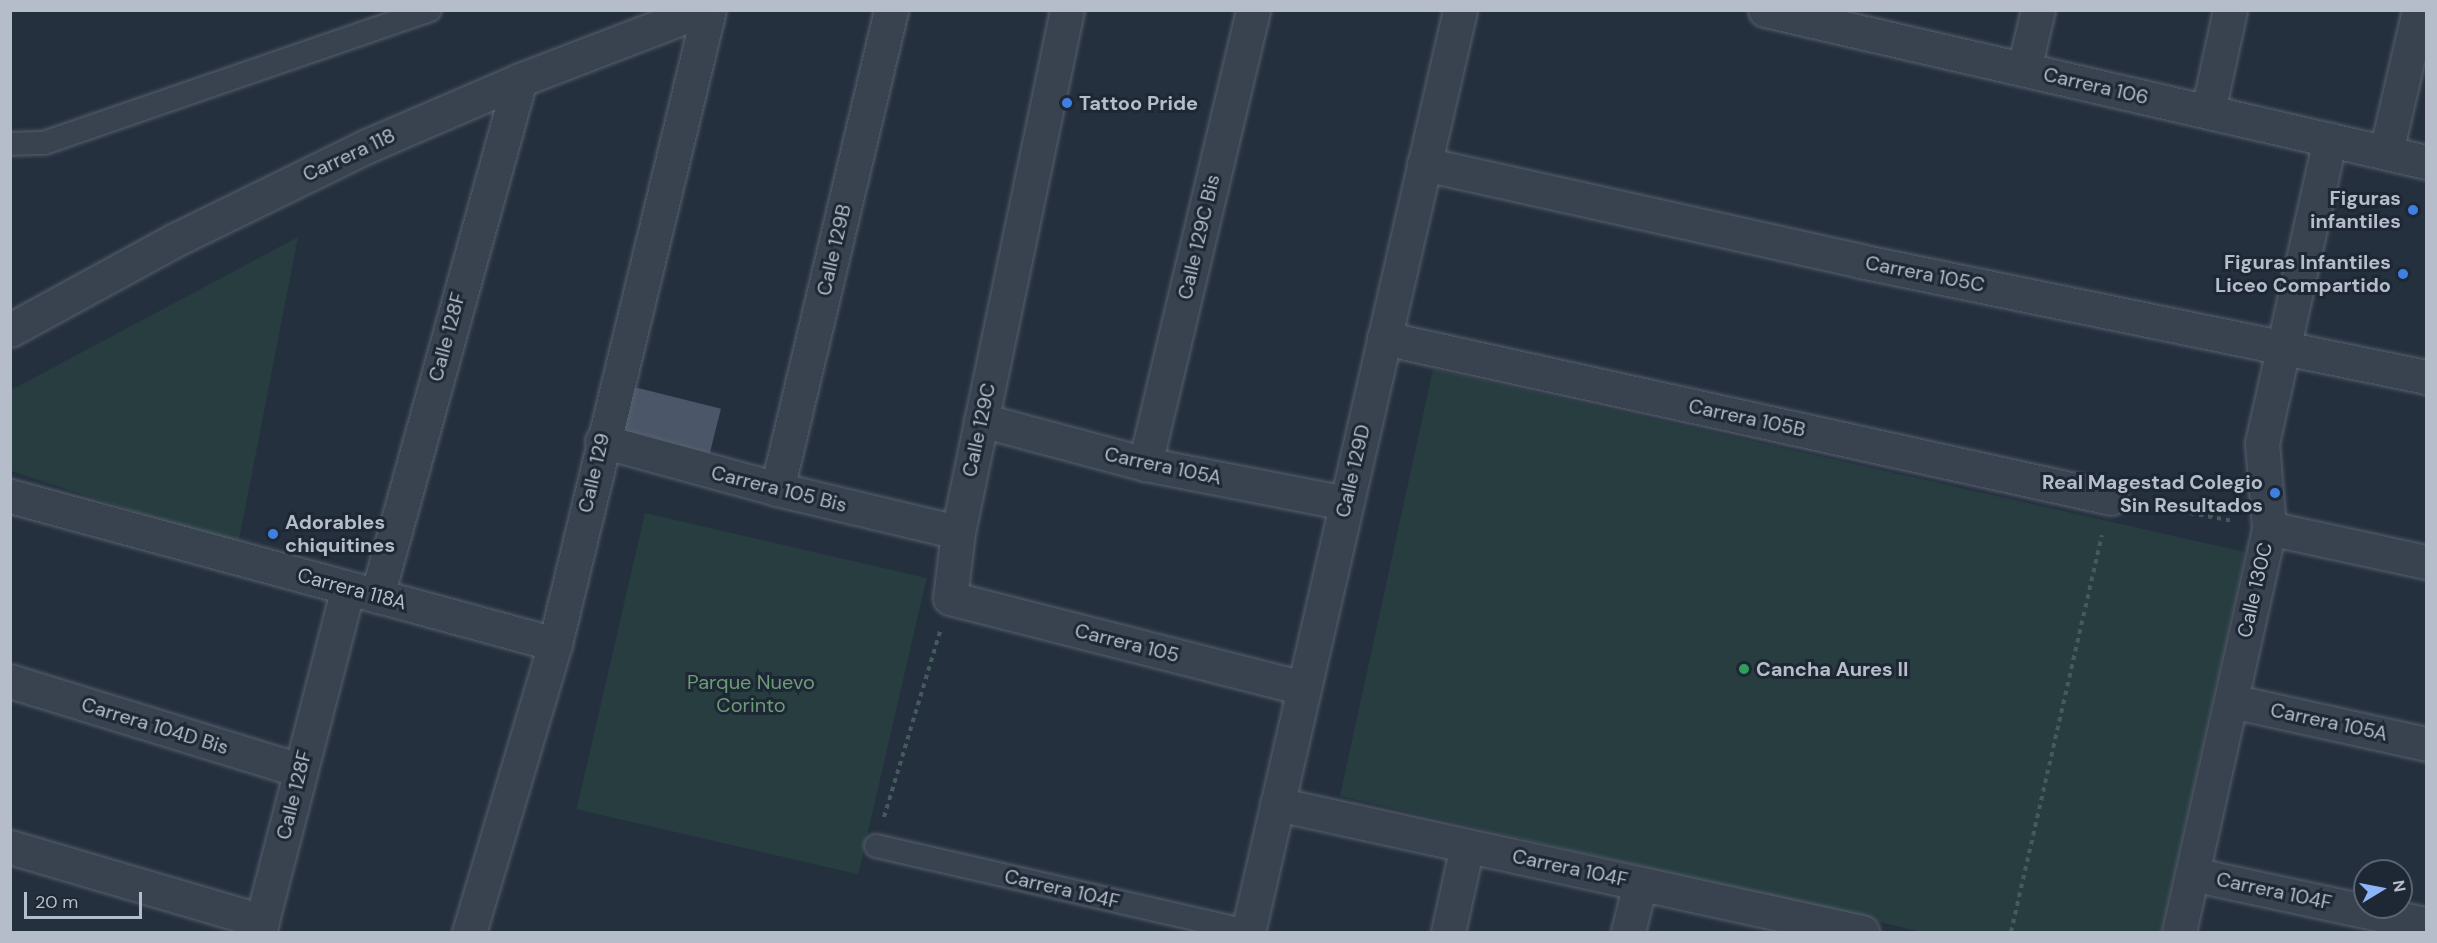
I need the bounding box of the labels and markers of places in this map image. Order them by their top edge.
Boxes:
place label: Tattoo Pride [1079,91,1198,115]
marker: Tattoo Pride [1060,96,1074,110]
place label: Figuras infantiles [2310,186,2401,233]
marker: Figuras infantiles [2406,203,2420,217]
place label: Figuras Infantiles Liceo Compartido [2215,250,2391,297]
marker: Figuras Infantiles Liceo Compartido [2396,267,2410,281]
place label: Real Magestad Colegio Sin Resultados [2042,470,2263,517]
marker: Real Magestad Colegio Sin Resultados [2268,486,2282,500]
place label: Adorables chiquitines [285,510,395,557]
marker: Adorables chiquitines [266,527,280,541]
place label: Cancha Aures II [1756,657,1908,681]
marker: Cancha Aures II [1737,662,1751,676]

